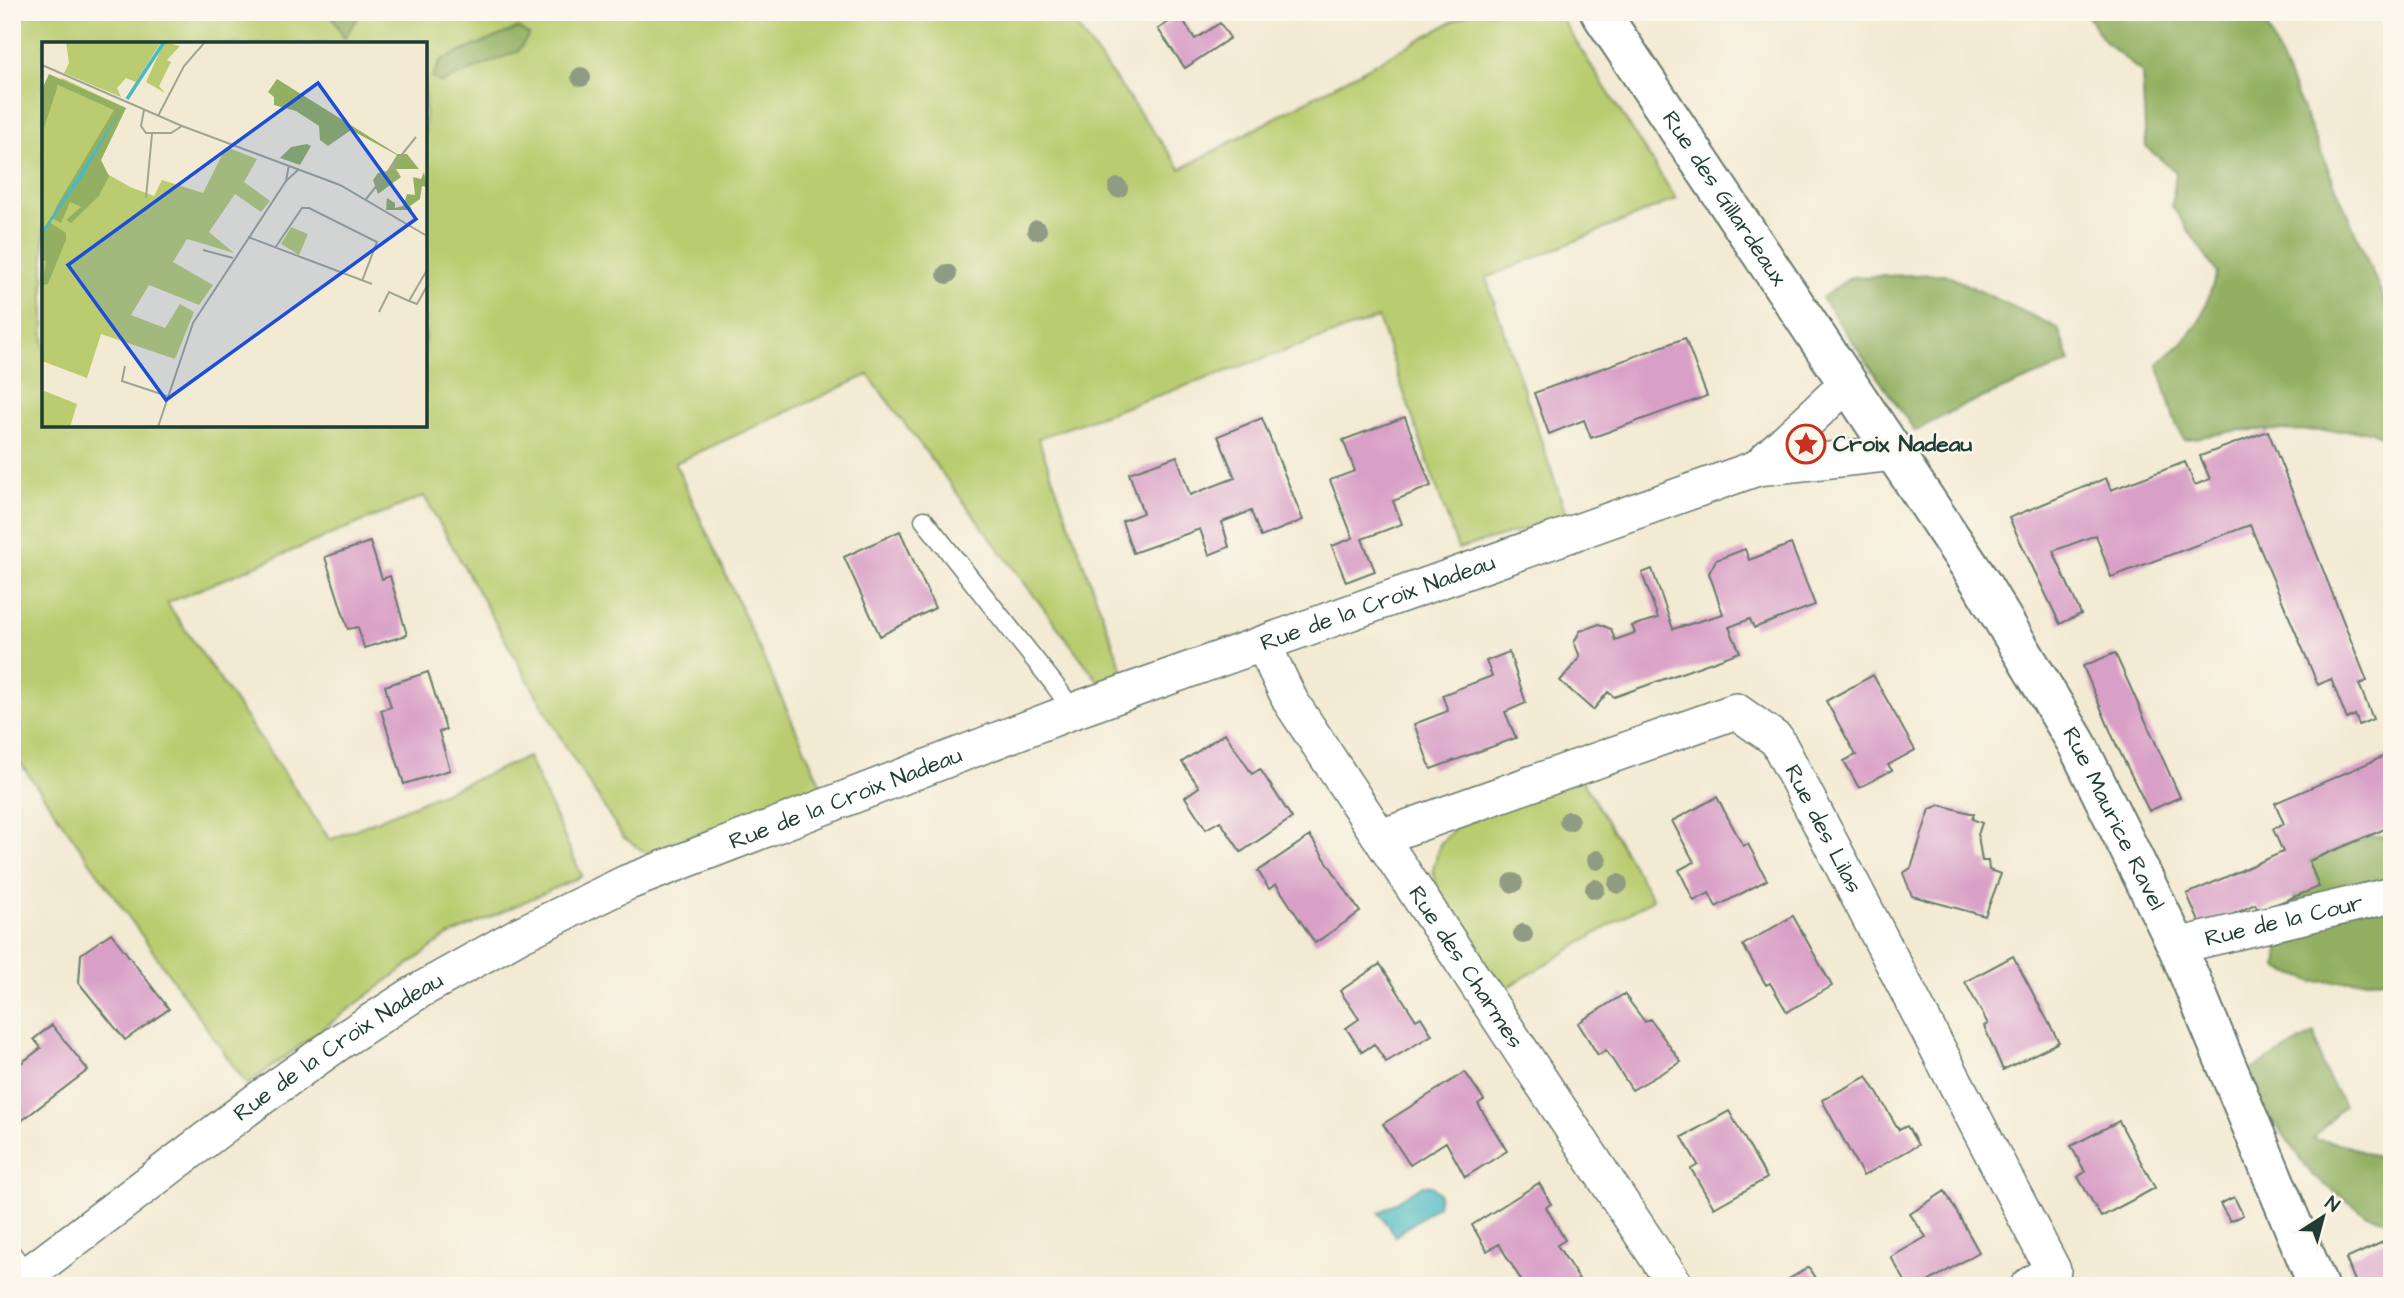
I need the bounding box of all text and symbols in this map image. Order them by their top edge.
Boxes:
inset map [42,42,427,427]
street label: Rue des Gillardeaux [1654,104,1794,292]
place icon: Croix Nadeau [1785,423,1827,465]
place label: Croix Nadeau [1833,428,1972,460]
street label: Rue de la Croix Nadeau [1256,546,1499,659]
street label: Rue Maurice Ravel [2055,721,2173,916]
street label: Rue de la Croix Nadeau [725,739,967,858]
street label: Rue des Lilas [1776,759,1870,899]
street label: Rue des Charmes [1400,880,1531,1055]
street label: Rue de la Cour [2202,886,2367,955]
street label: Rue de la Croix Nadeau [227,965,449,1129]
north arrow [2288,1182,2358,1252]
text: N [2319,1190,2345,1219]

